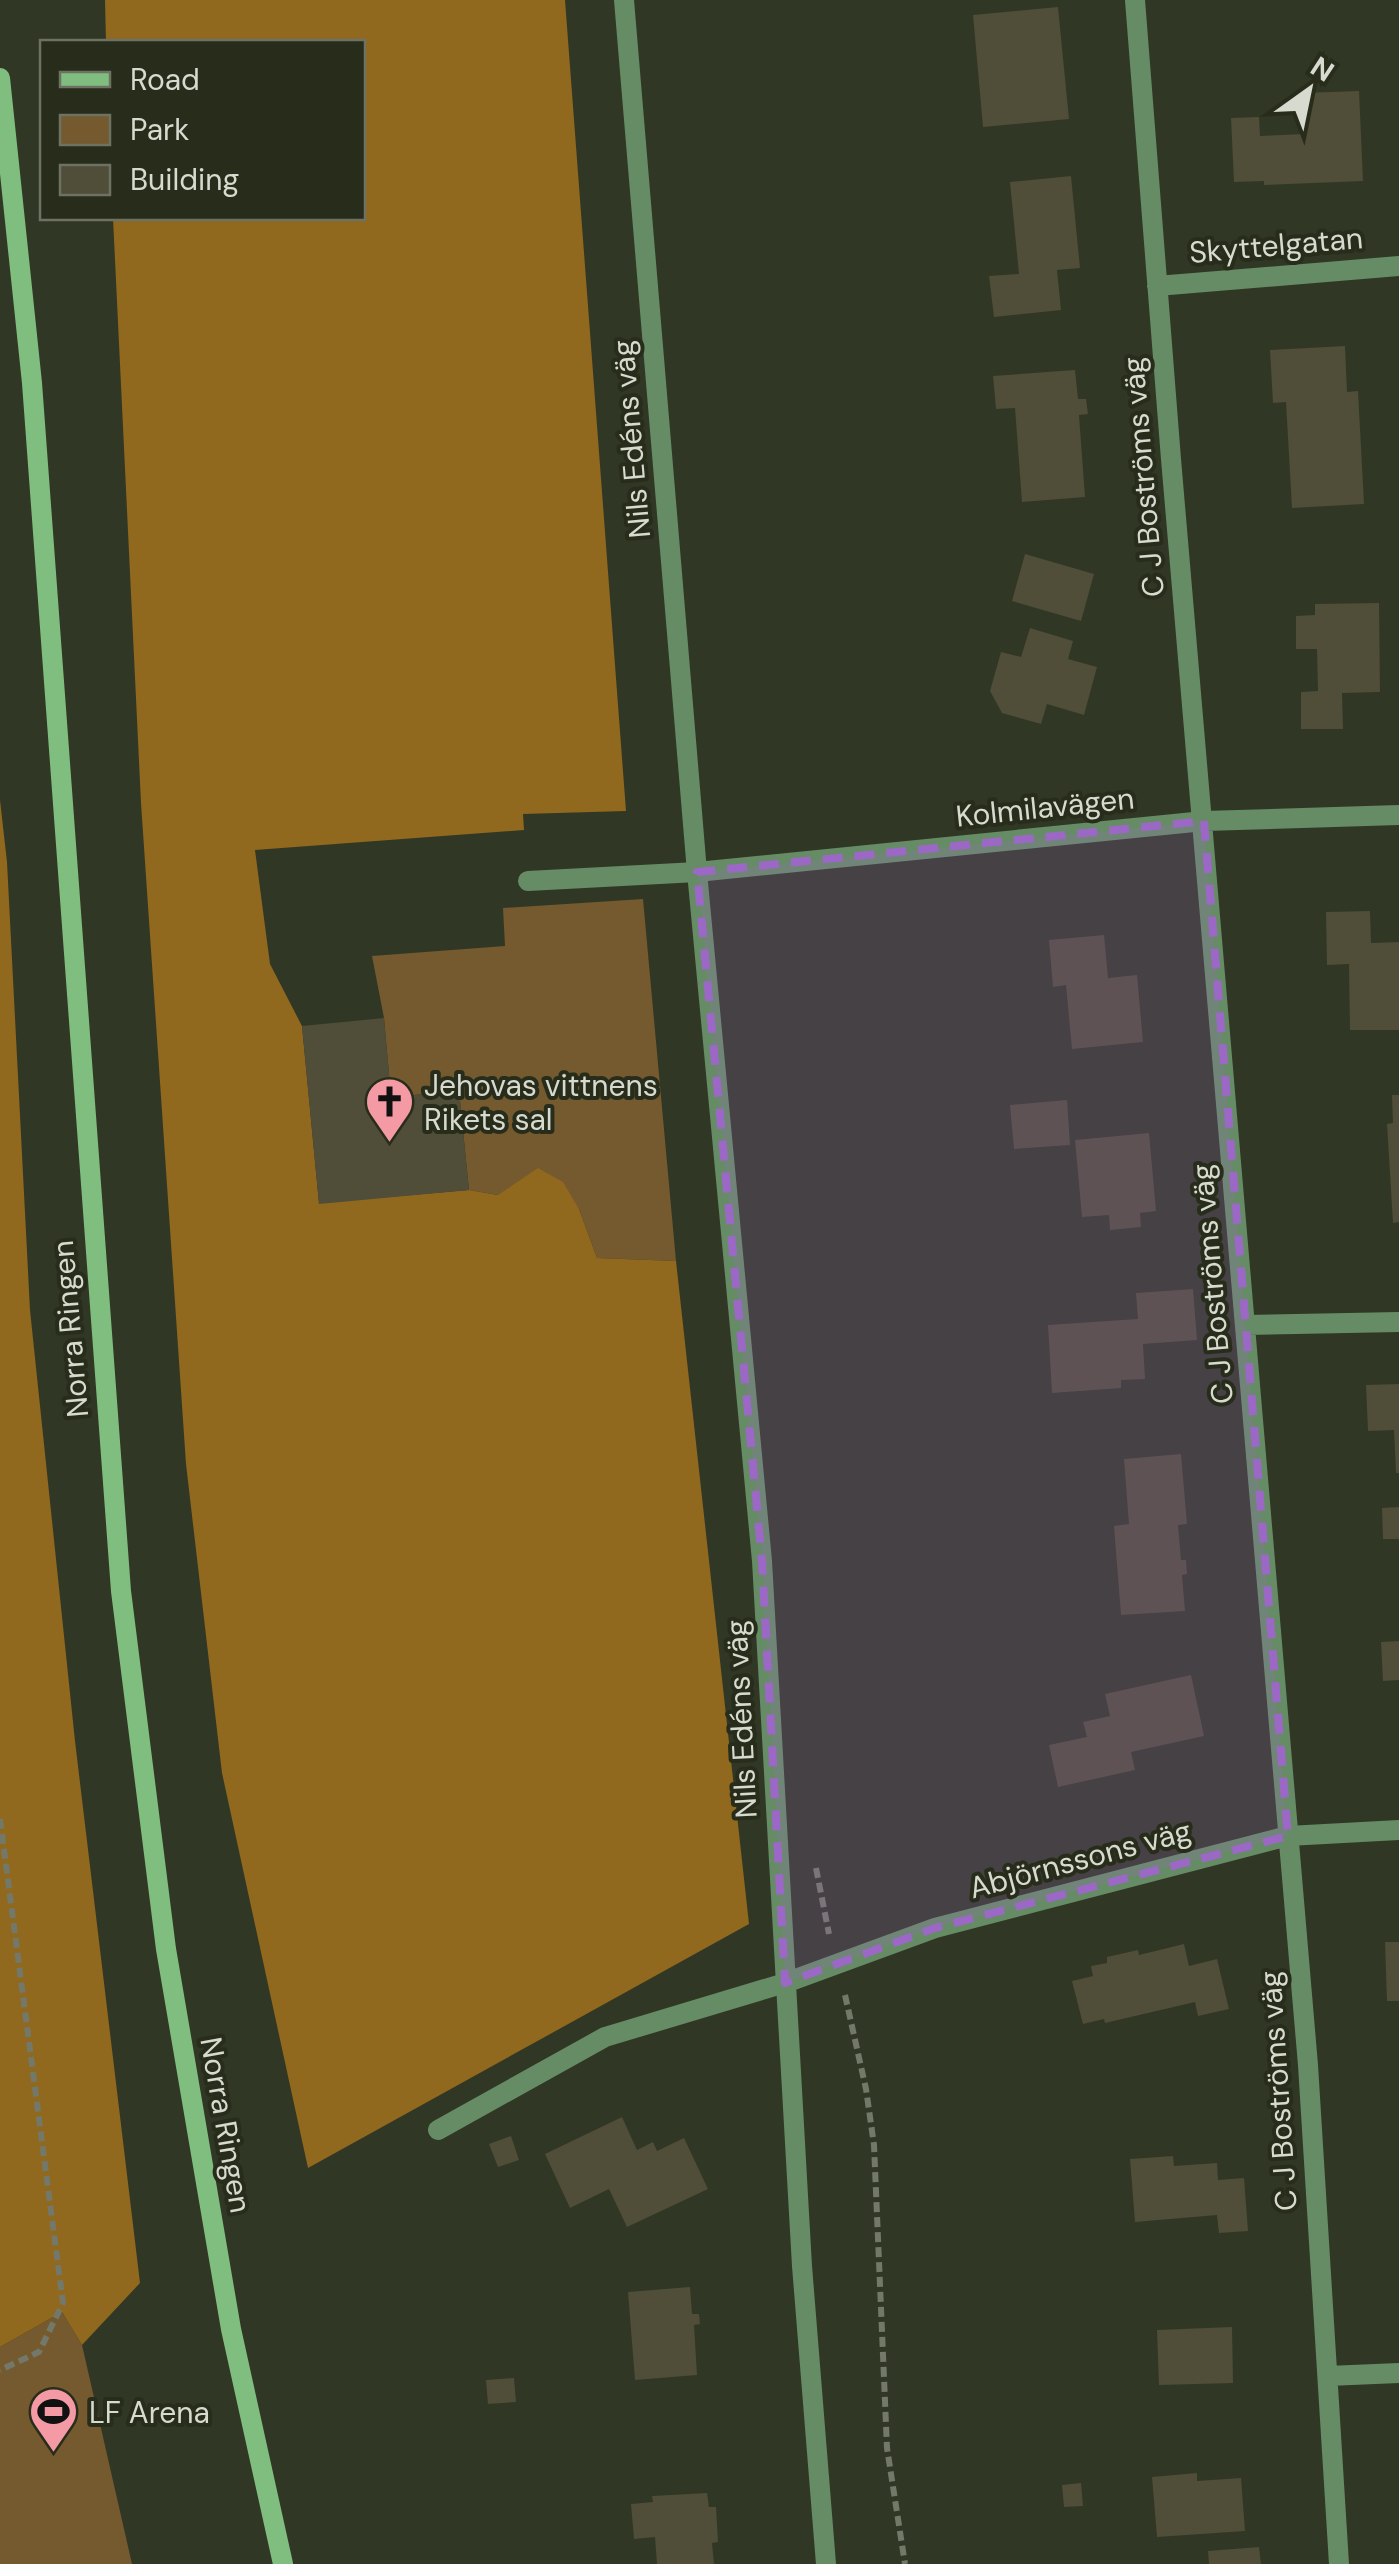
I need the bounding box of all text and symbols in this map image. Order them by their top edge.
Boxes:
legend [40,40,365,220]
north arrow [1259,40,1359,140]
text: N [1304,48,1341,91]
text: Road [130,60,200,99]
text: Park [130,110,189,149]
text: Building [130,160,239,199]
street label: Skyttelgatan [1188,218,1364,272]
street label: Nils Edéns väg [603,338,659,540]
street label: C J Boströms väg [1113,355,1173,599]
street label: Kolmilavägen [954,778,1136,836]
place label: Jehovas vittnens Rikets sal [424,1066,658,1139]
church icon: Jehovas vittnens Rikets sal [363,1076,415,1144]
street label: C J Boströms väg [1182,1162,1242,1406]
street label: Norra Ringen [43,1239,97,1419]
street label: Nils Edéns väg [716,1619,766,1819]
street label: Abjörnssons väg [965,1811,1195,1907]
street label: C J Boströms väg [1250,1970,1306,2212]
street label: Norra Ringen [191,2034,261,2216]
sports icon: LF Arena [28,2386,80,2454]
place label: LF Arena [89,2393,210,2432]

